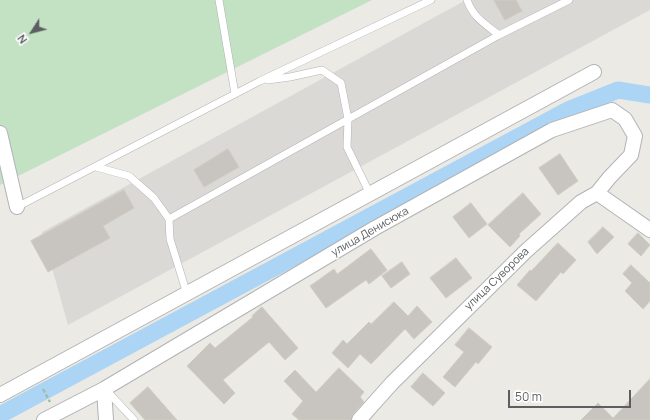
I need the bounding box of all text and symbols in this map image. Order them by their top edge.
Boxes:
north arrow [12,12,52,52]
text: N [13,32,30,47]
street label: улица Денисюка [329,205,411,259]
street label: улица Суворова [462,245,532,313]
scale bar [510,382,633,408]
text: 50 m [515,388,542,405]

